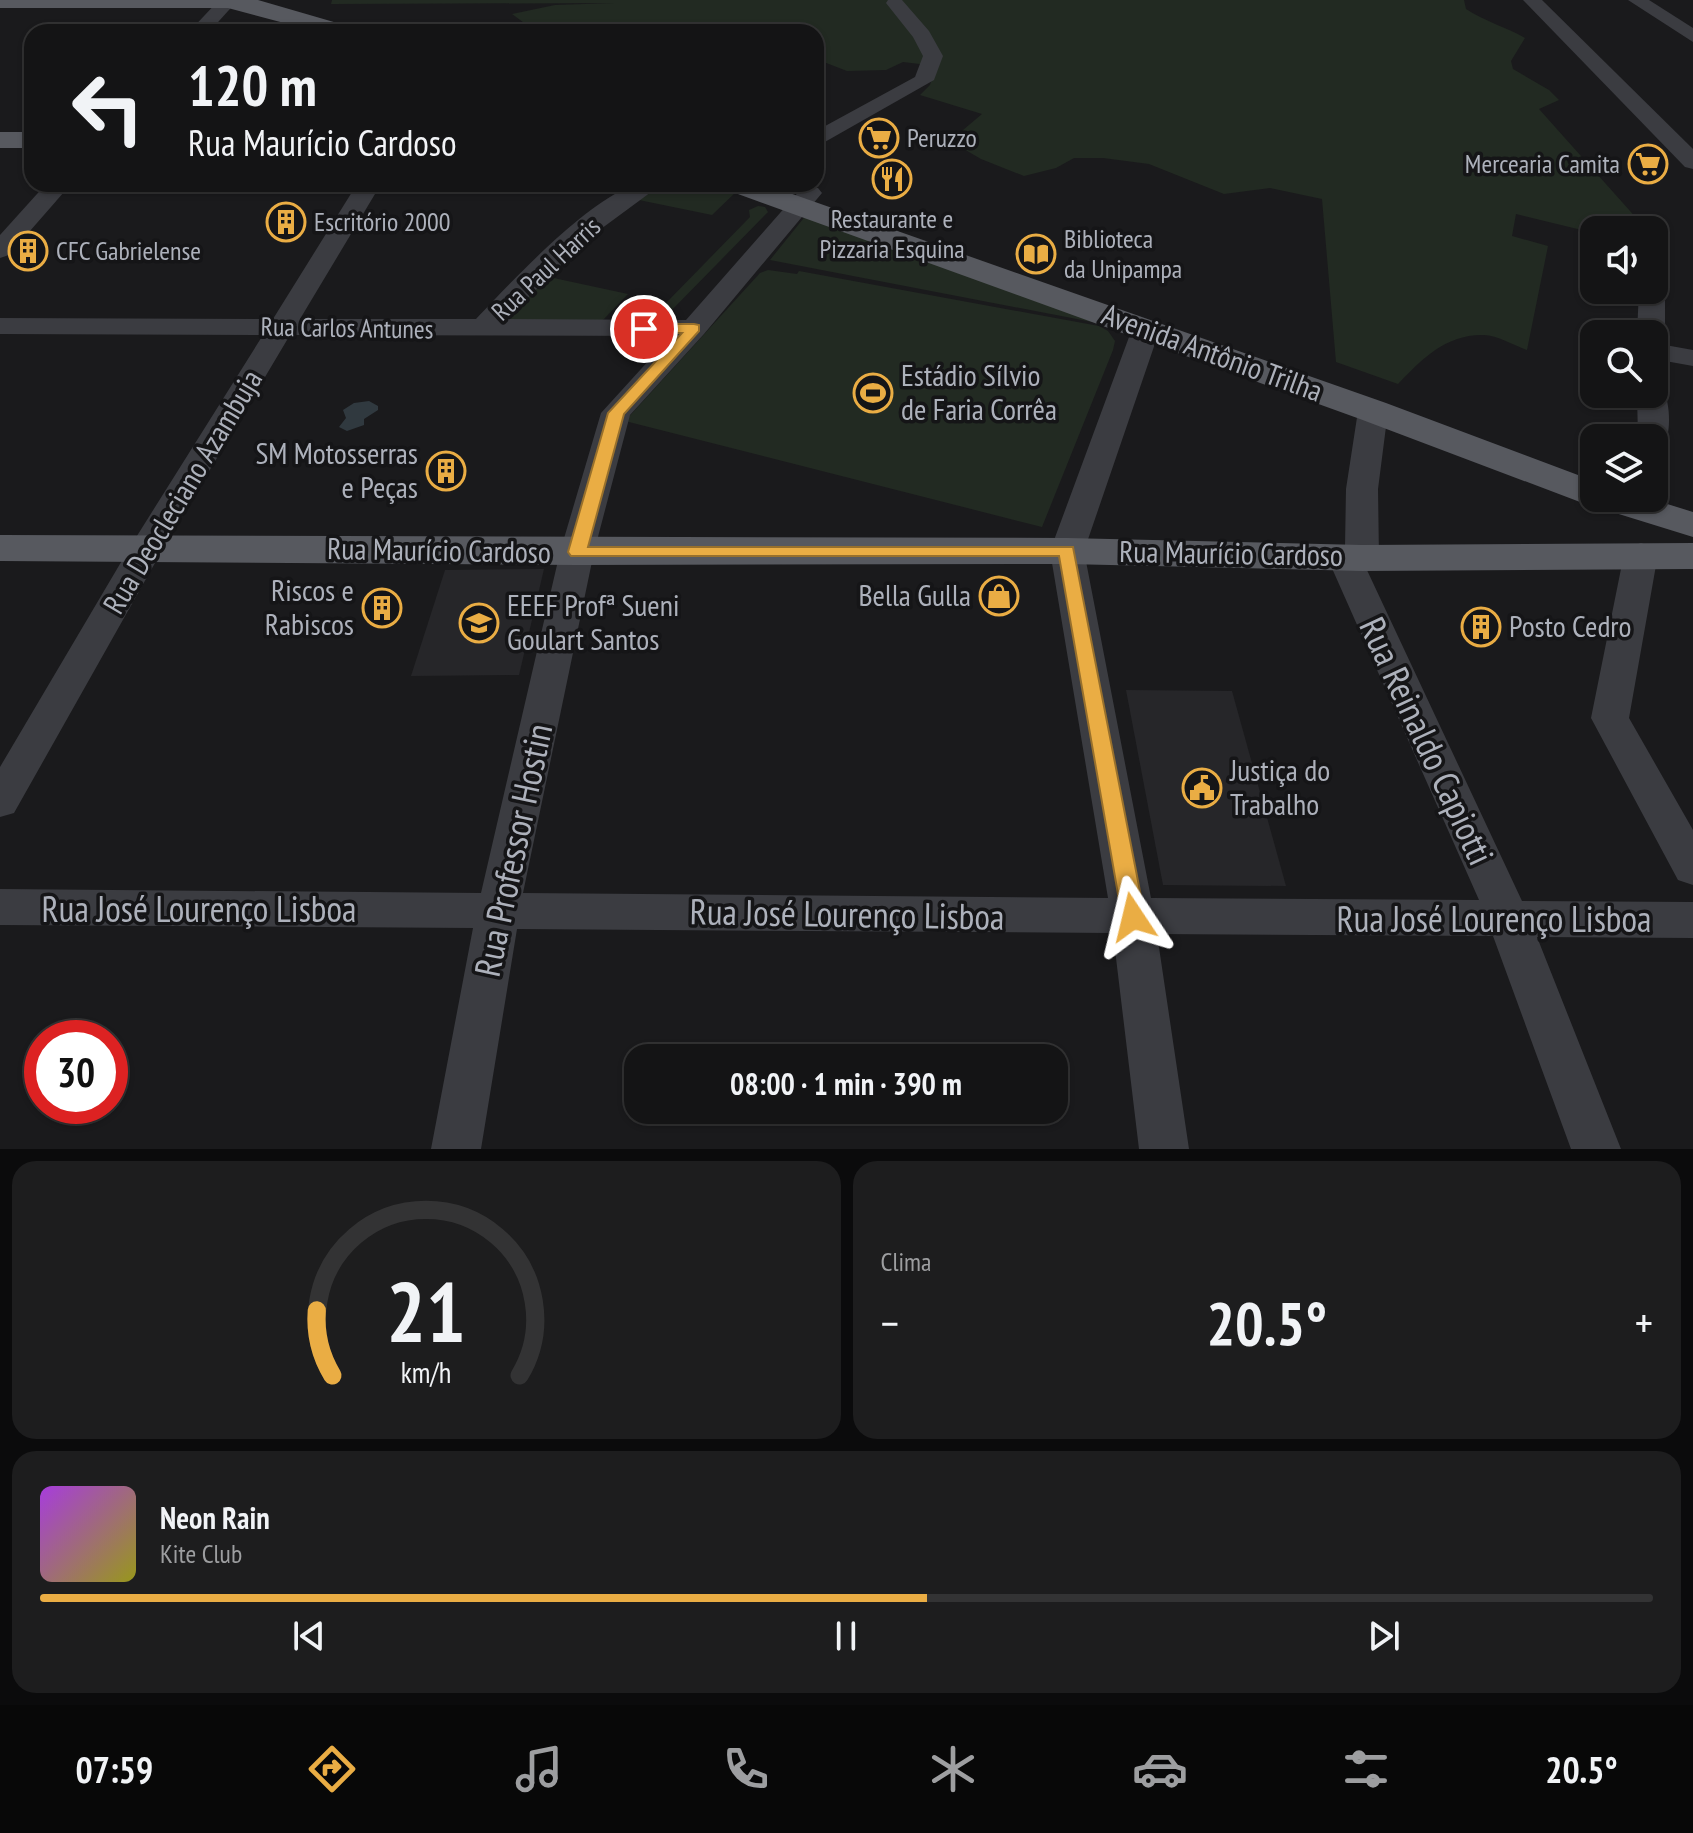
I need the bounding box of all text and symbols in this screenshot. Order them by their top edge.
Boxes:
text: 120 m [188,49,317,121]
icon: left [56,56,160,160]
supermarket icon: Peruzzo [858,117,900,159]
text: Rua Maurício Cardoso [188,119,457,166]
place label: Peruzzo [907,121,977,154]
supermarket icon: Mercearia Camita [1627,143,1669,185]
place label: Mercearia Camita [1465,147,1620,180]
restaurant icon: Restaurante e Pizzaria Esquina [871,158,913,200]
building icon: Escritório 2000 [265,201,307,243]
place label: Restaurante e Pizzaria Esquina [819,202,965,265]
place label: Escritório 2000 [314,205,450,238]
street label: Rua Paul Harris [484,210,607,327]
map controls [1580,216,1668,512]
button: sound [1580,216,1668,304]
place label: Biblioteca da Unipampa [1064,222,1182,285]
building icon: CFC Gabrielense [7,230,49,272]
library icon: Biblioteca da Unipampa [1015,233,1057,275]
place label: CFC Gabrielense [56,234,201,267]
street label: Avenida Antônio Trilha [1097,294,1328,410]
pin [610,295,678,363]
icon: arrive [622,307,666,351]
street label: Rua Carlos Antunes [260,309,434,346]
button: search [1580,320,1668,408]
place label: Estádio Sílvio de Faria Corrêa [901,355,1057,428]
street label: Rua Deocleciano Azambuja [93,362,270,620]
sports icon: Estádio Sílvio de Faria Corrêa [852,372,894,414]
button: layers [1580,424,1668,512]
place label: SM Motosserras e Peças [255,433,418,506]
building icon: SM Motosserras e Peças [425,450,467,492]
street label: Rua Maurício Cardoso [327,528,551,571]
street label: Rua Maurício Cardoso [1119,531,1343,574]
place label: Riscos e Rabiscos [265,570,354,643]
place label: Bella Gulla [858,575,971,614]
shop icon: Bella Gulla [978,575,1020,617]
place label: EEEF Profª Sueni Goulart Santos [507,585,679,658]
building icon: Riscos e Rabiscos [361,587,403,629]
school or university icon: EEEF Profª Sueni Goulart Santos [458,602,500,644]
building icon: Posto Cedro [1460,606,1502,648]
place label: Posto Cedro [1509,606,1632,645]
street label: Rua Reinaldo Capiotti [1350,609,1505,872]
street label: Rua Professor Hostin [463,719,562,980]
place label: Justiça do Trabalho [1229,750,1330,823]
public building icon: Justiça do Trabalho [1181,767,1223,809]
position arrow [1091,875,1175,959]
street label: Rua José Lourenço Lisboa [42,885,356,932]
street label: Rua José Lourenço Lisboa [689,887,1005,940]
street label: Rua José Lourenço Lisboa [1337,895,1651,942]
speed limit sign: 30 [24,1020,128,1124]
text: 08:00 · 1 min · 390 m [730,1064,962,1103]
text: Clima [881,1245,931,1278]
text: 21 [386,1257,466,1365]
text: 20.5° [1206,1284,1327,1362]
text: − [881,1294,899,1351]
text: + [1635,1294,1653,1351]
text: km/h [401,1354,452,1391]
text: Neon Rain [160,1498,270,1537]
text: Kite Club [160,1537,242,1570]
icon: previous [287,1614,331,1658]
icon: pause [824,1614,868,1658]
icon: next [1362,1614,1406,1658]
icon: directions [304,1741,360,1797]
icon: music [511,1741,567,1797]
icon: phone [718,1741,774,1797]
icon: climate [925,1741,981,1797]
icon: car [1132,1741,1188,1797]
icon: filters [1338,1741,1394,1797]
text: 07:59 [75,1746,153,1793]
text: 20.5° [1545,1746,1618,1793]

